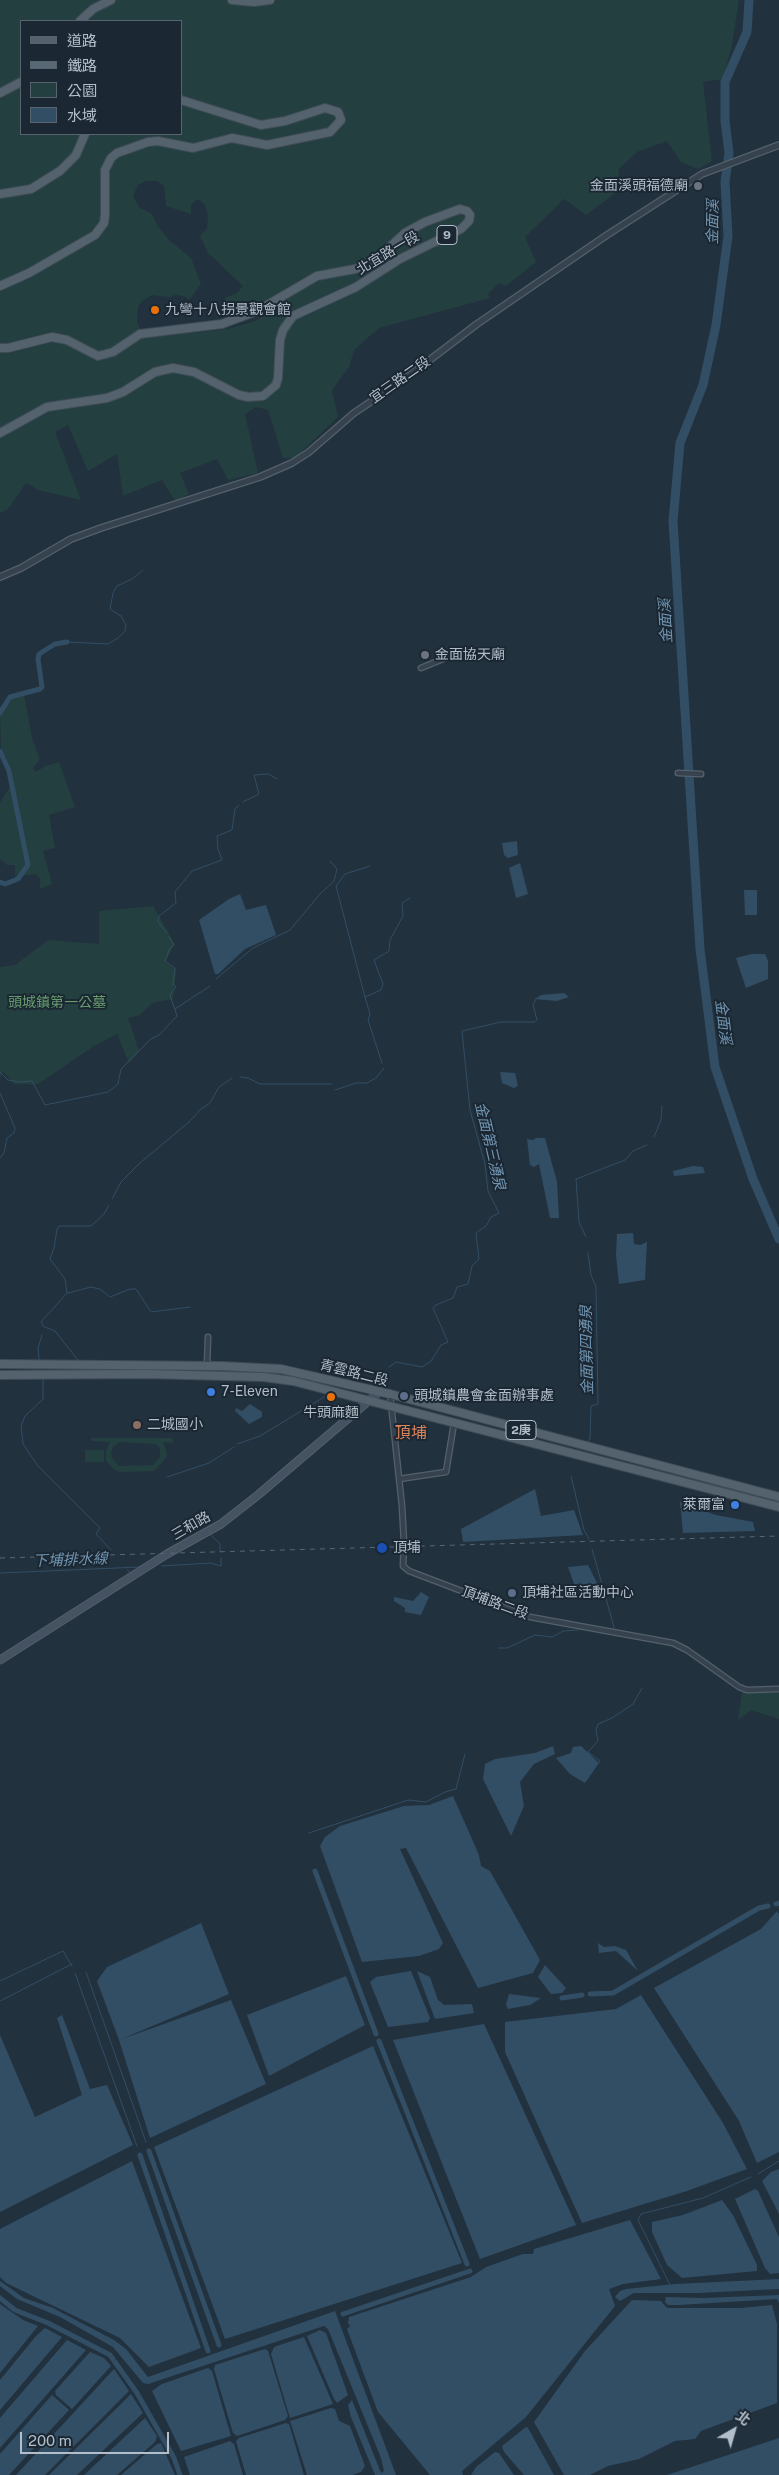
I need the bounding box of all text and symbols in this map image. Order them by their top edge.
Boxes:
legend [20,20,182,135]
text: 道路 [67,32,97,49]
text: 鐵路 [67,57,97,74]
text: 公園 [67,82,97,99]
text: 水域 [67,107,97,124]
place label: 金面溪頭福德廟 [590,178,688,194]
marker: 金面溪頭福德廟 [692,180,704,192]
water label: 金面溪 [704,199,722,245]
road number: 9 [437,226,457,244]
street label: 北宜路一段 [354,228,422,278]
place label: 九彎十八拐景觀會館 [165,302,291,318]
marker: 九彎十八拐景觀會館 [149,304,161,316]
street label: 宜三路二段 [367,353,433,407]
water label: 金面溪 [656,598,676,644]
place label: 金面協天廟 [435,647,505,663]
marker: 金面協天廟 [419,649,431,661]
park label: 頭城鎮第一公墓 [8,995,106,1011]
water label: 金面溪 [711,999,735,1045]
water label: 金面第三湧泉 [471,1100,509,1192]
water label: 金面第四湧泉 [577,1305,597,1395]
street label: 青雲路二段 [318,1356,390,1390]
place label: 7-Eleven [221,1384,278,1400]
marker: 7-Eleven [205,1386,217,1398]
place label: 頭城鎮農會金面辦事處 [414,1388,554,1404]
marker: 頭城鎮農會金面辦事處 [398,1390,410,1402]
marker: 牛頭麻麵 [325,1391,337,1403]
place label: 牛頭麻麵 [303,1405,359,1421]
place label: 二城國小 [147,1417,203,1433]
marker: 二城國小 [131,1419,143,1431]
road number: 2庚 [506,1420,536,1440]
district label: 頂埔 [395,1423,427,1443]
place label: 萊爾富 [683,1497,725,1513]
marker: 萊爾富 [729,1499,741,1511]
street label: 三和路 [169,1508,213,1544]
place label: 頂埔 [393,1540,421,1556]
marker: 頂埔 [375,1541,389,1555]
water label: 下埔排水線 [32,1550,108,1570]
street label: 頂埔路二段 [459,1583,531,1623]
place label: 頂埔社區活動中心 [522,1585,634,1601]
marker: 頂埔社區活動中心 [506,1587,518,1599]
north arrow [709,2405,759,2455]
text: 北 [733,2408,754,2429]
scale bar [22,2422,171,2454]
text: 200 m [28,2432,72,2449]

